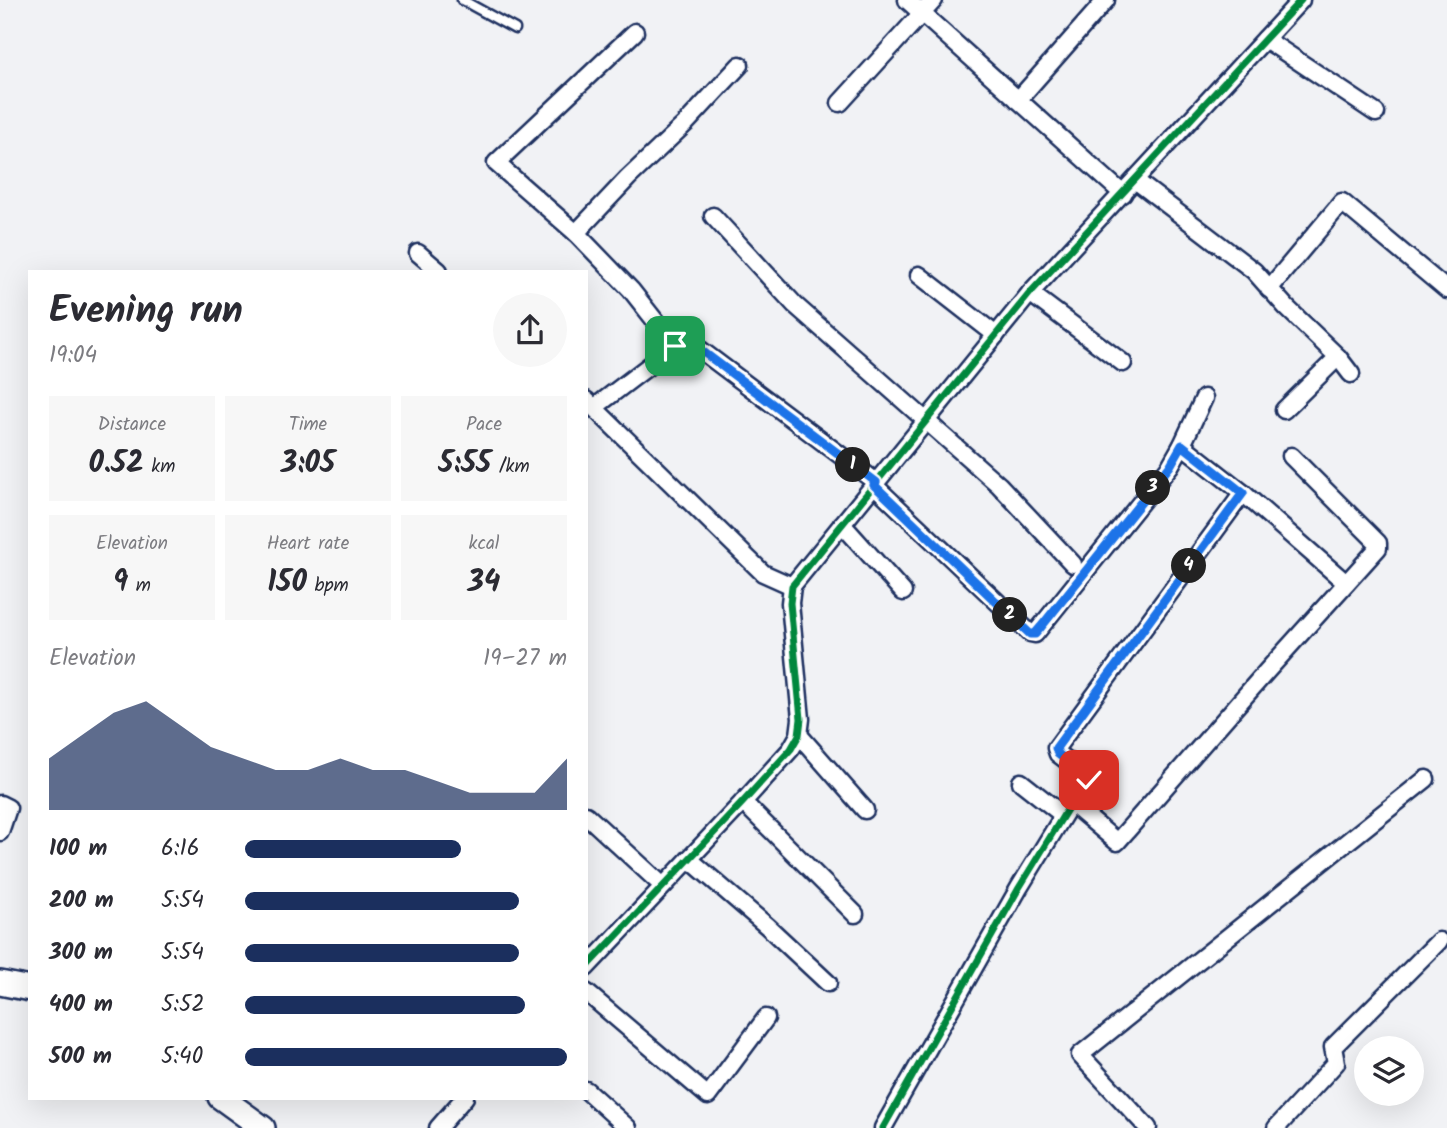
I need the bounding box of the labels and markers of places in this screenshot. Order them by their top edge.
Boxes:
pin [645,316,705,376]
pin: 1 [836,448,870,482]
pin: 3 [1136,470,1170,505]
pin: 4 [1172,548,1206,584]
pin: 2 [992,598,1028,632]
pin [1059,750,1119,810]

